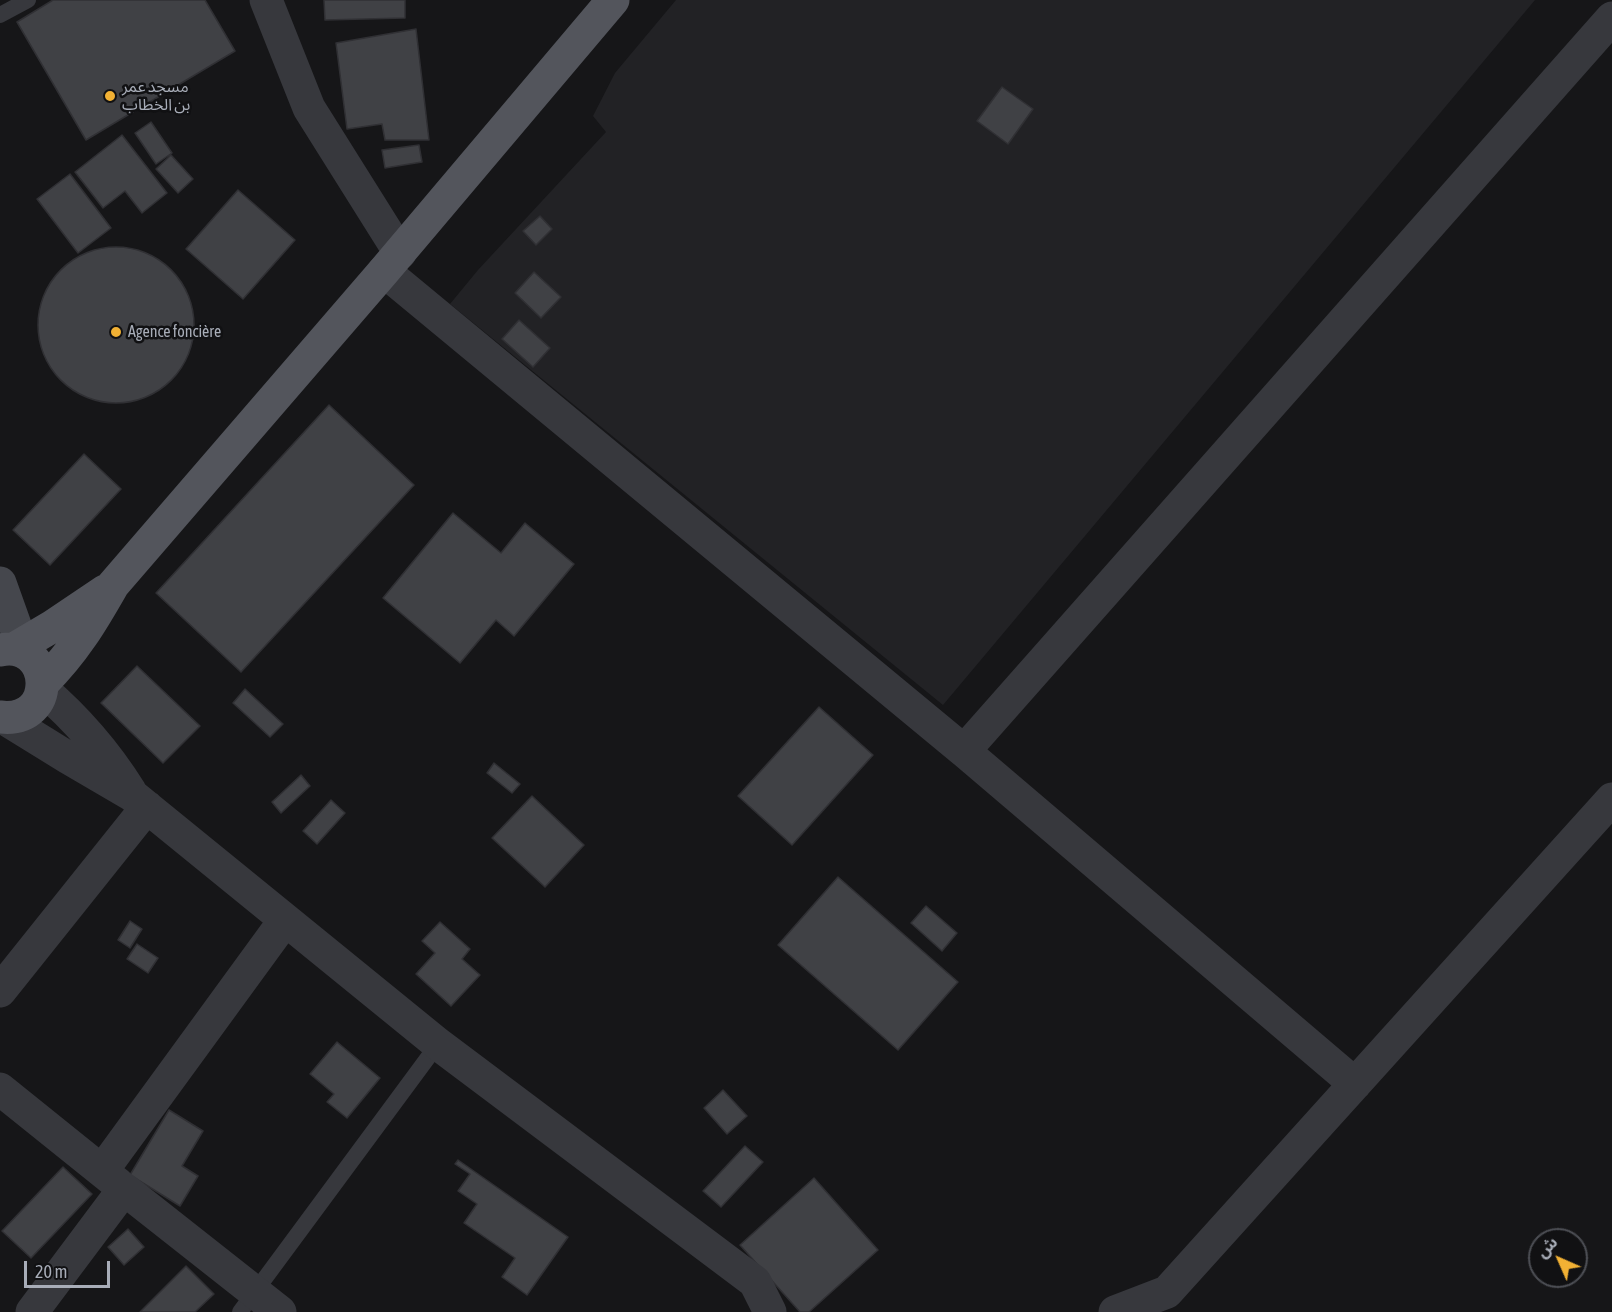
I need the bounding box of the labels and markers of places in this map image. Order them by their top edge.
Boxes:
place label: مسجد عمر بن الخطاب [122,77,190,115]
marker: مسجد عمر بن الخطاب [103,89,117,103]
place label: Agence foncière [128,322,221,342]
marker: Agence foncière [109,325,123,339]

